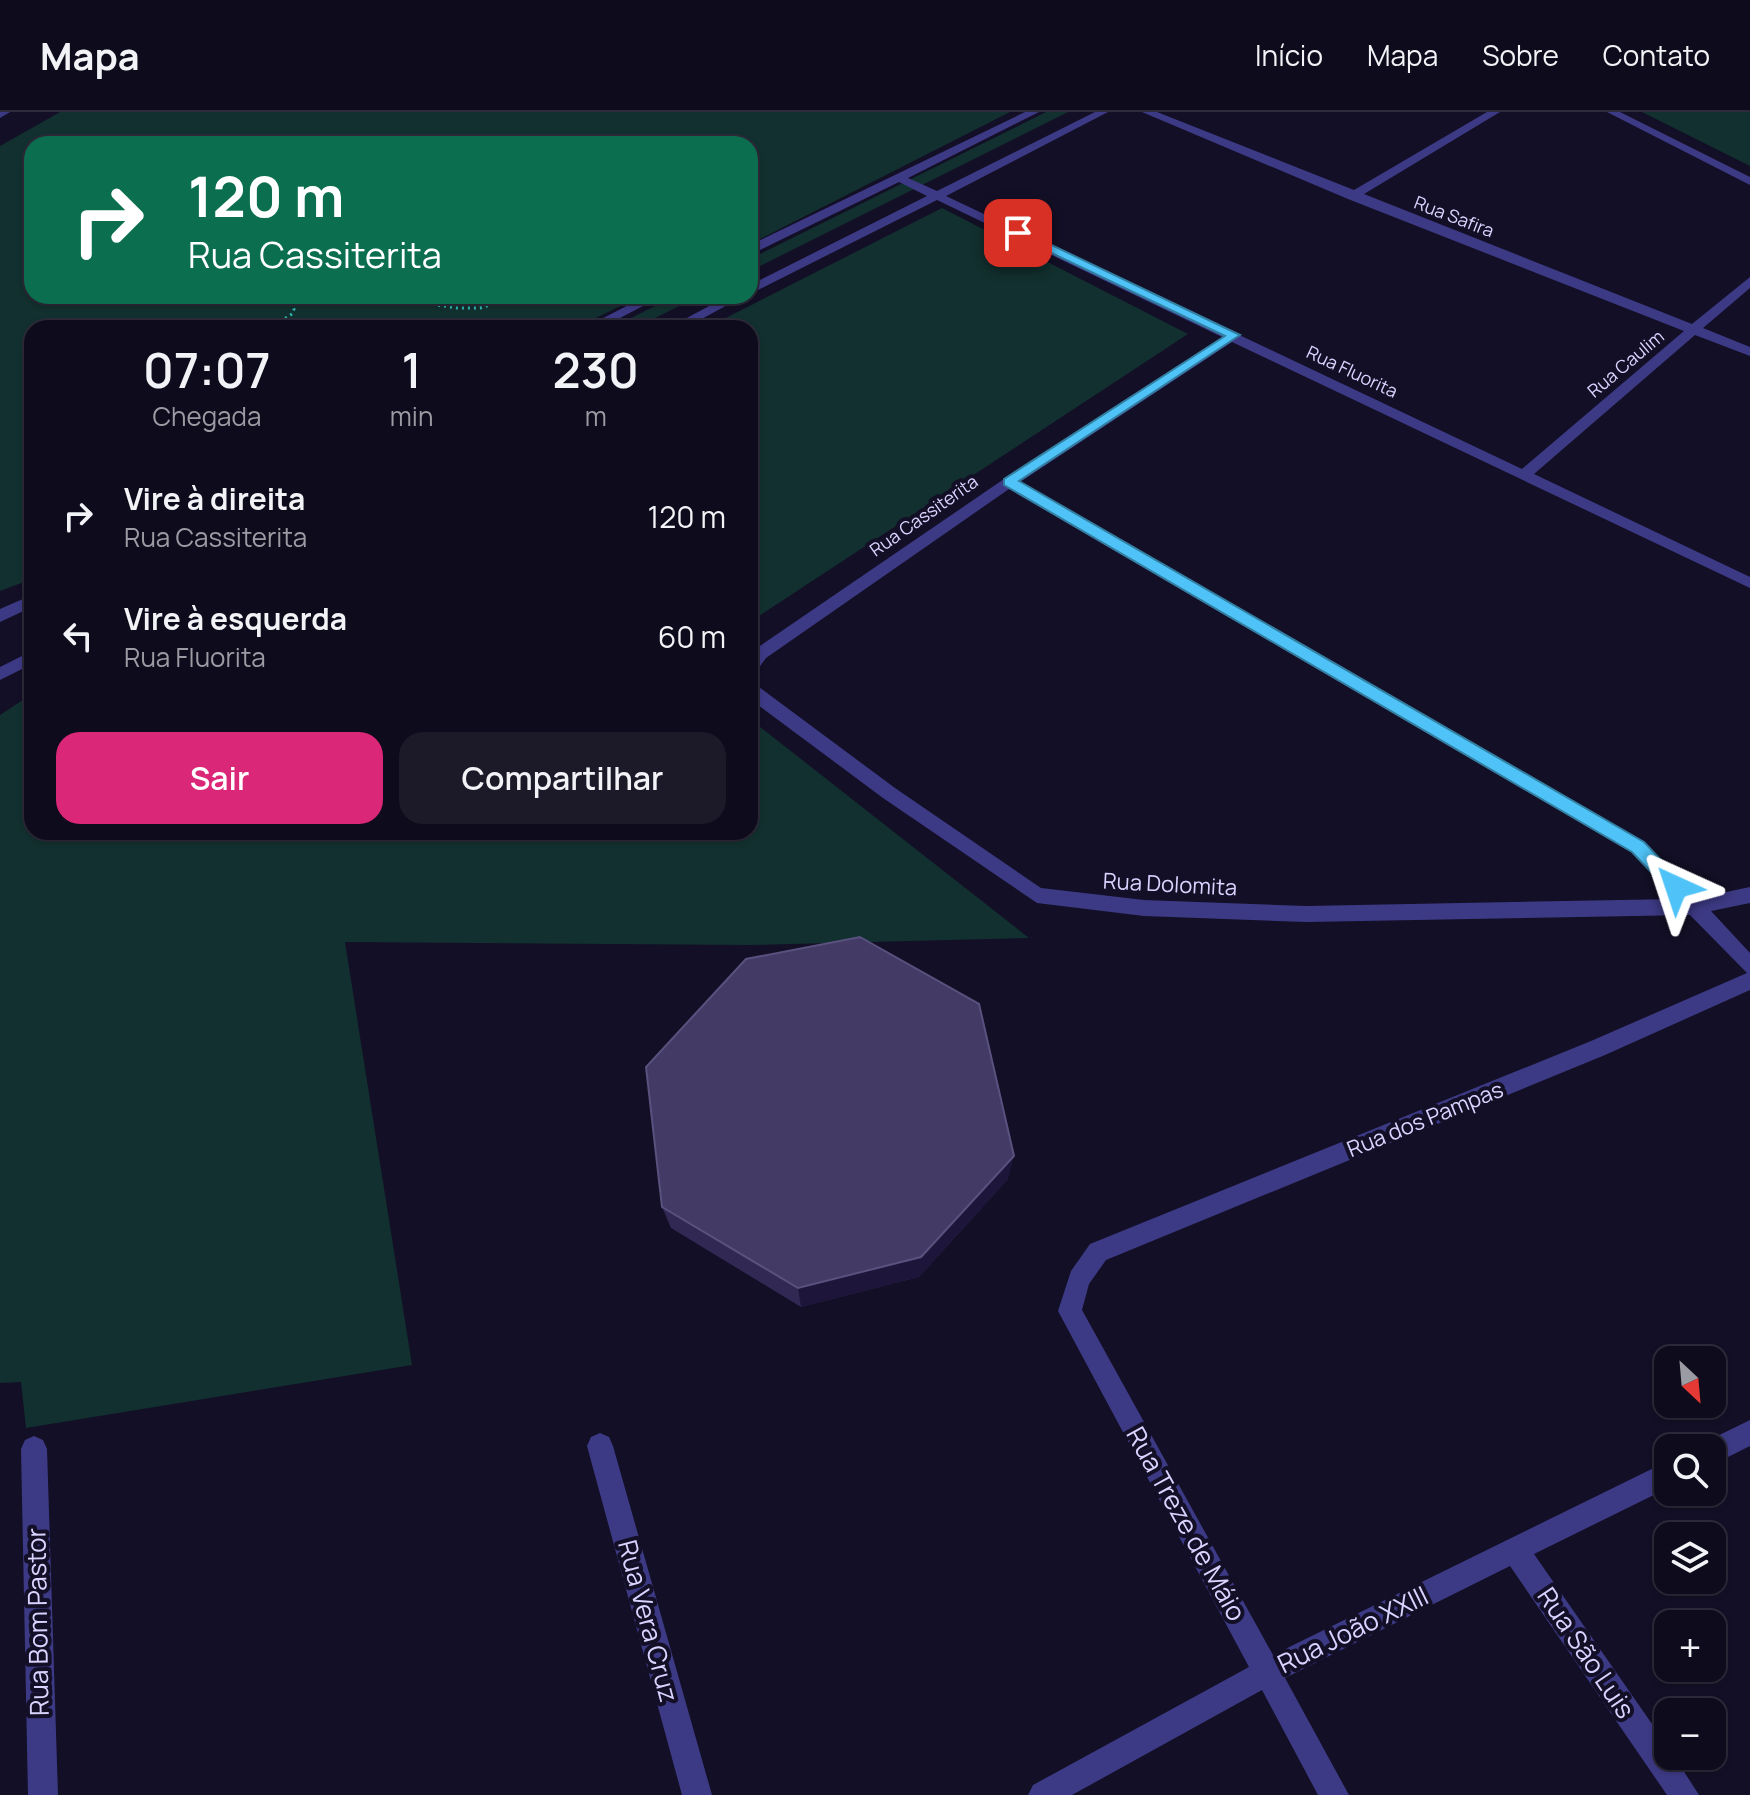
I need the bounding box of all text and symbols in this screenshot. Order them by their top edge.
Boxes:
text: Mapa [40,29,140,81]
text: Início [1255,36,1323,74]
text: Mapa [1367,36,1438,74]
text: Sobre [1482,36,1559,74]
text: Contato [1603,36,1710,74]
text: 120 m [188,157,344,234]
icon: right [56,168,160,272]
street label: Rua Safira [1411,190,1498,242]
pin [984,199,1052,267]
icon: arrive [996,211,1040,255]
text: Rua Cassiterita [188,230,442,279]
street label: Rua Caulim [1582,324,1669,402]
text: 07:07 [143,337,271,402]
text: 1 [401,337,422,402]
text: 230 [552,337,639,402]
street label: Rua Fluorita [1303,339,1402,403]
text: Chegada [152,398,261,434]
text: min [390,398,433,434]
text: m [585,398,607,434]
street label: Rua Cassiterita [865,469,982,561]
text: Vire à direita [124,478,305,519]
icon: right [56,494,100,538]
text: 120 m [647,496,726,537]
text: Rua Cassiterita [124,519,307,555]
text: Vire à esquerda [124,598,347,639]
icon: left [56,614,100,658]
text: 60 m [658,616,726,657]
text: Rua Fluorita [124,639,266,675]
button: Sair [56,732,383,824]
button: Compartilhar [399,732,726,824]
position arrow [1634,845,1718,929]
street label: Rua Dolomita [1102,866,1238,902]
street label: Rua dos Pampas [1342,1074,1508,1164]
north arrow [1654,1346,1726,1418]
map controls [1654,1346,1726,1770]
street label: Rua Treze de Máio [1119,1420,1255,1627]
button: search [1654,1434,1726,1506]
button: layers [1654,1522,1726,1594]
street label: Rua Bom Pastor [17,1528,57,1716]
street label: Rua Vera Cruz [610,1536,688,1706]
street label: Rua João XXlll [1271,1577,1434,1681]
street label: Rua São Luis [1530,1580,1644,1725]
button: + [1654,1610,1726,1682]
button: − [1654,1698,1726,1770]

